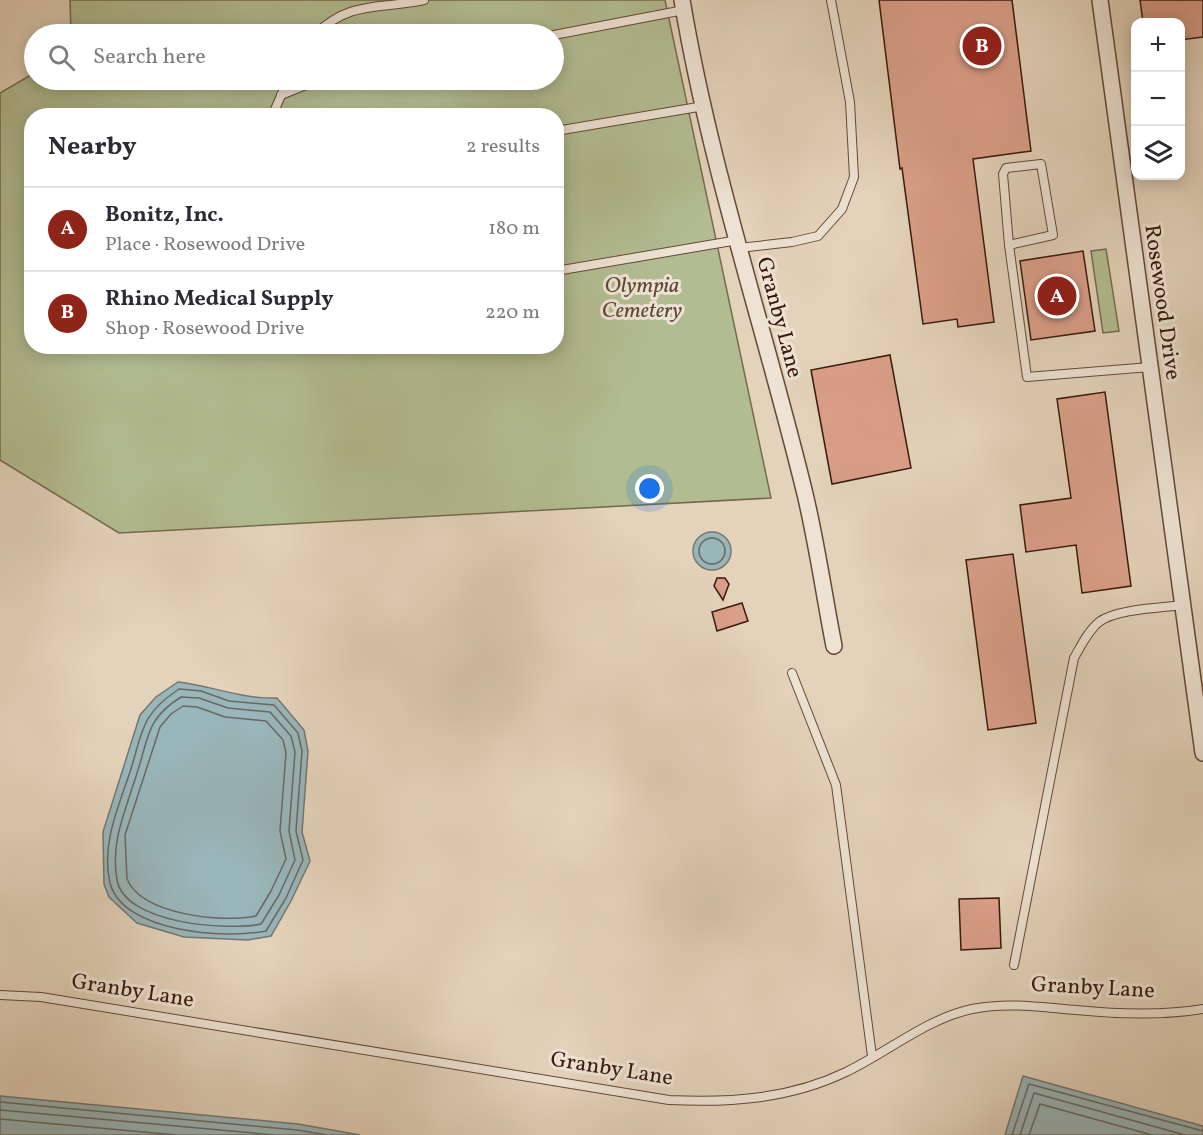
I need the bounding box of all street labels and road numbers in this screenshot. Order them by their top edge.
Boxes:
street label: Rosewood Drive [1135,223,1188,382]
street label: Granby Lane [748,254,810,381]
street label: Granby Lane [69,966,196,1016]
street label: Granby Lane [1030,970,1155,1007]
street label: Granby Lane [548,1044,675,1094]

